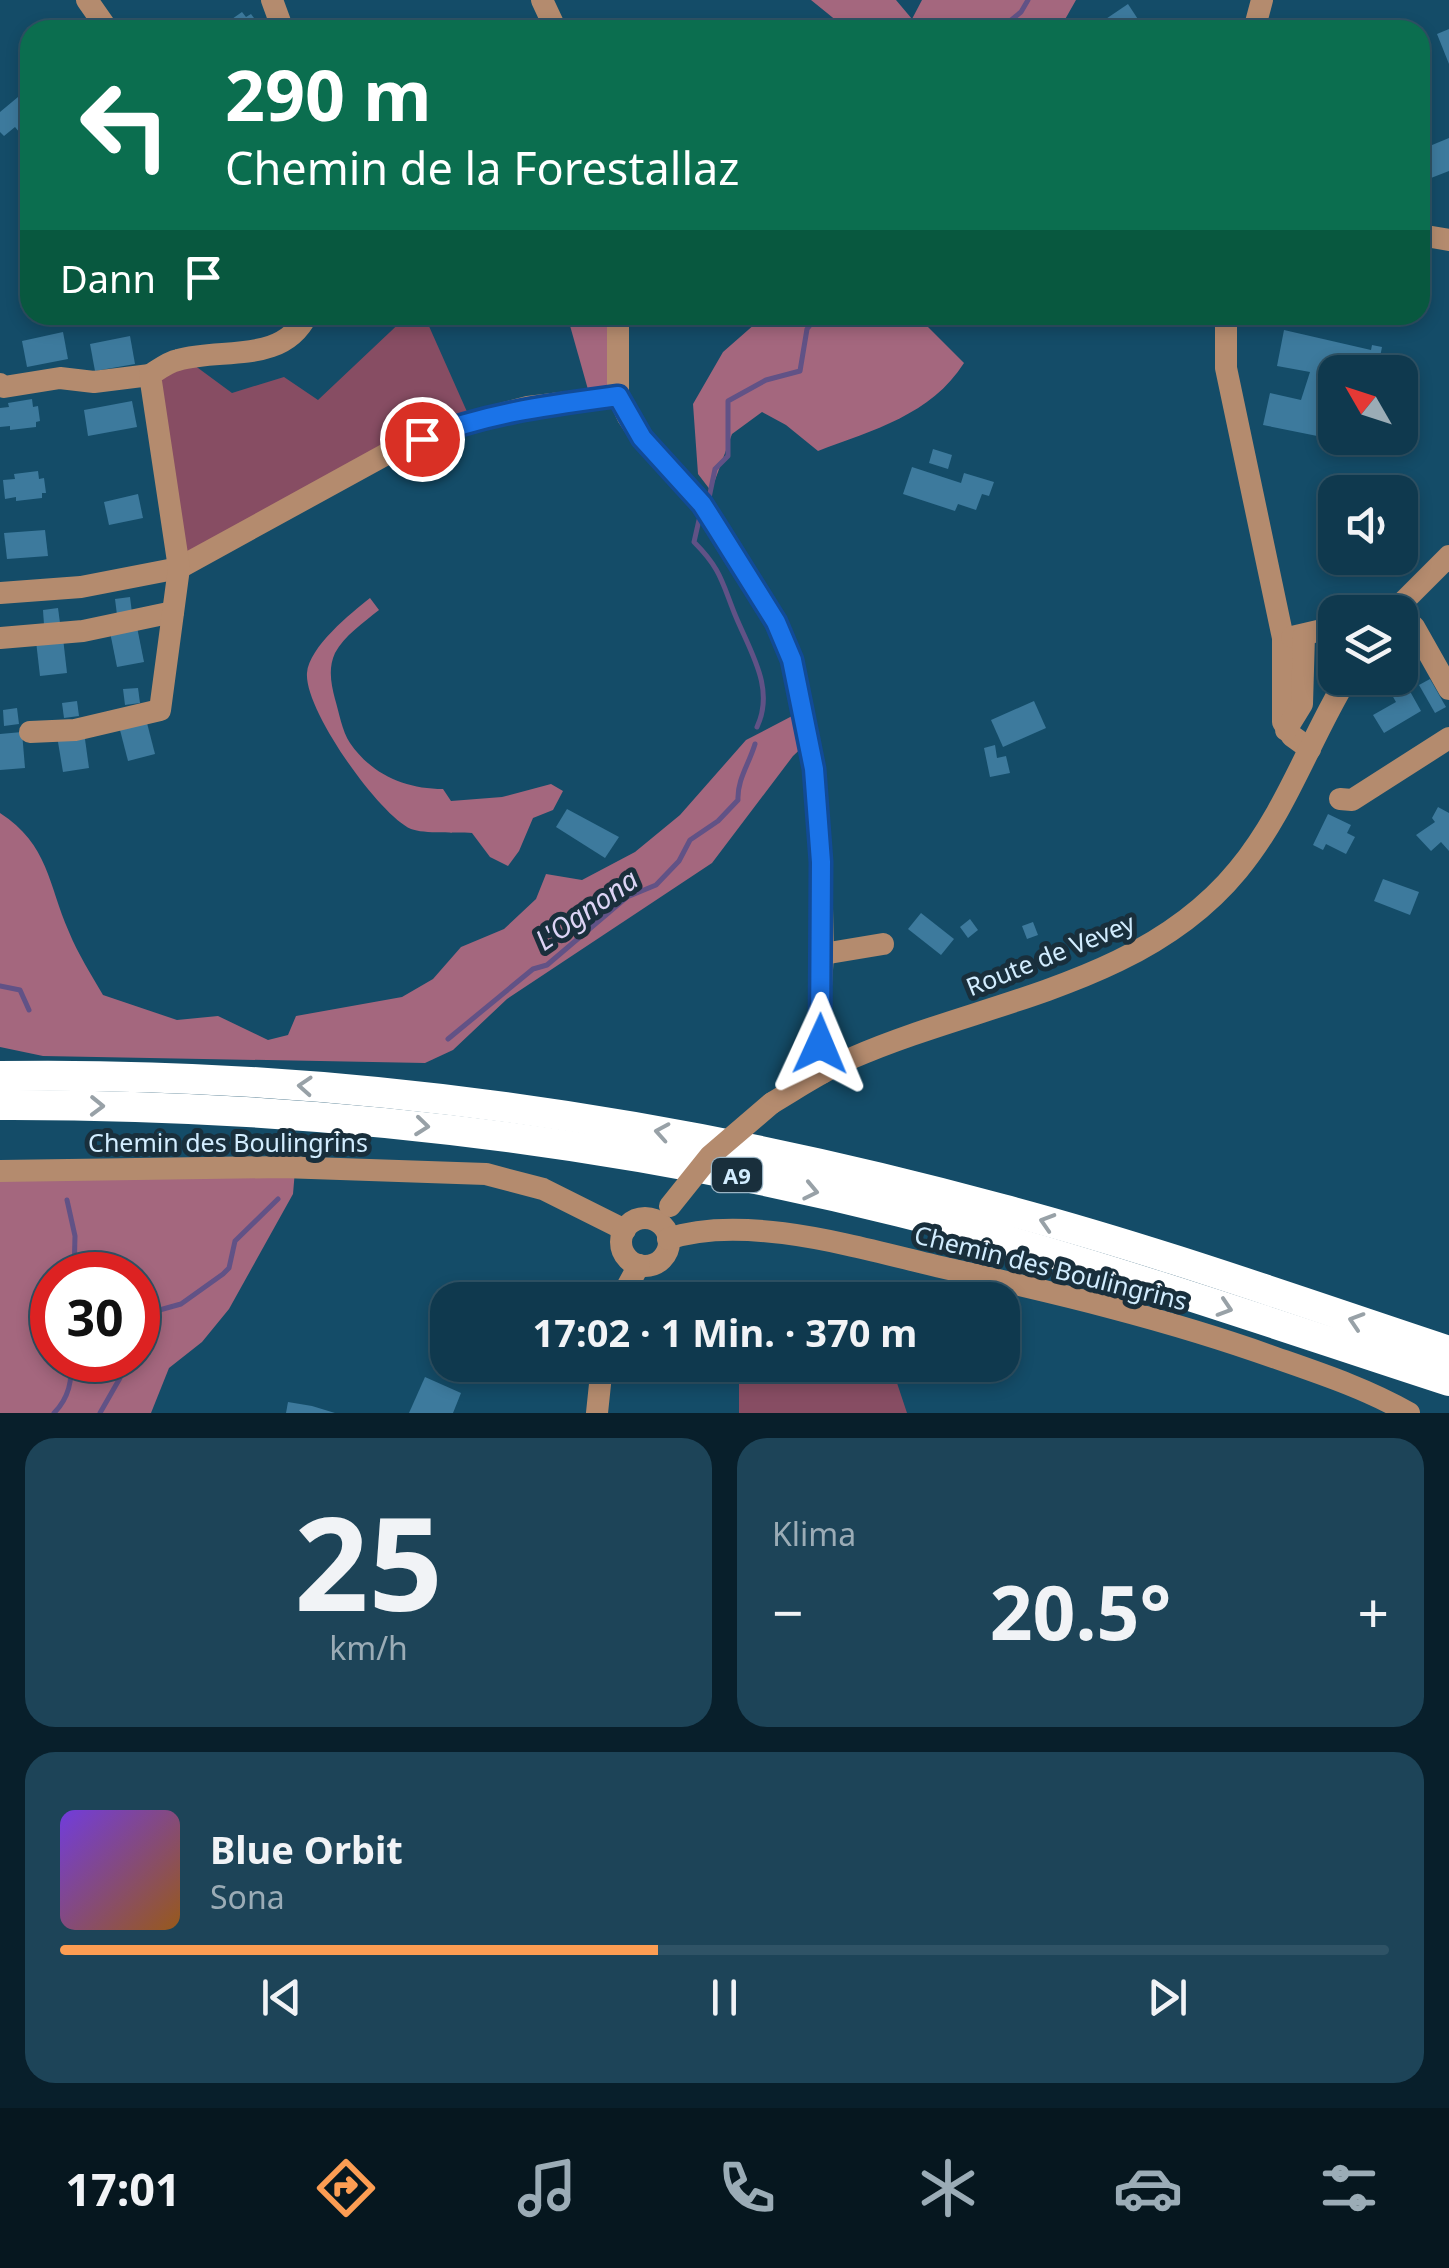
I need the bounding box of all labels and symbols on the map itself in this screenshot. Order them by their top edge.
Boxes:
north arrow [1318,355,1418,455]
pin [380,397,465,482]
water label: L'Ognona [527,860,645,958]
street label: Route de Vevey [961,905,1140,1003]
position arrow [768,992,872,1096]
one-way arrow [297,1076,313,1098]
one-way arrow [90,1095,106,1116]
one-way arrow [414,1115,430,1136]
one-way arrow [654,1122,671,1143]
street label: Chemin des Boulingrins [88,1125,368,1159]
road number: A9 [712,1158,762,1192]
one-way arrow [802,1179,819,1200]
one-way arrow [1039,1213,1056,1234]
street label: Chemin des Boulingrins [911,1217,1191,1317]
speed limit sign: 30 [30,1252,160,1382]
one-way arrow [1215,1296,1232,1316]
one-way arrow [1349,1312,1366,1332]

